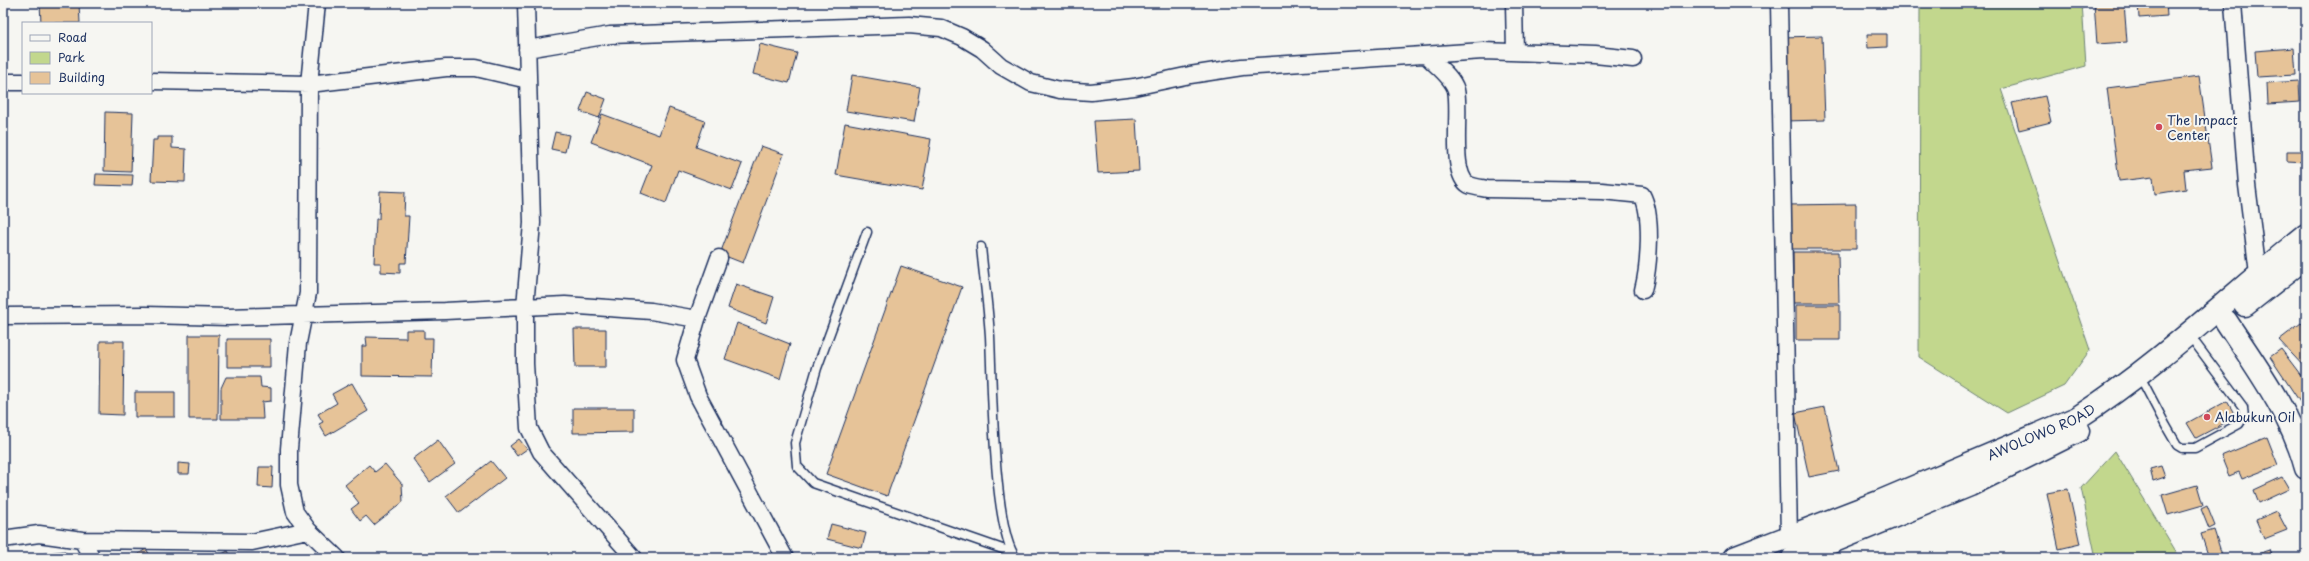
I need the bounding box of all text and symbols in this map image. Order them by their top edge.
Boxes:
legend [22,22,152,94]
text: Road [58,28,87,46]
text: Park [58,48,85,66]
text: Building [58,68,105,86]
place label: The Impact Center [2167,110,2238,144]
marker: The Impact Center [2154,122,2164,132]
street label: AWOLOWO ROAD [1984,399,2099,464]
place label: Alabukun Oil [2215,407,2295,426]
marker: Alabukun Oil [2202,412,2212,422]

